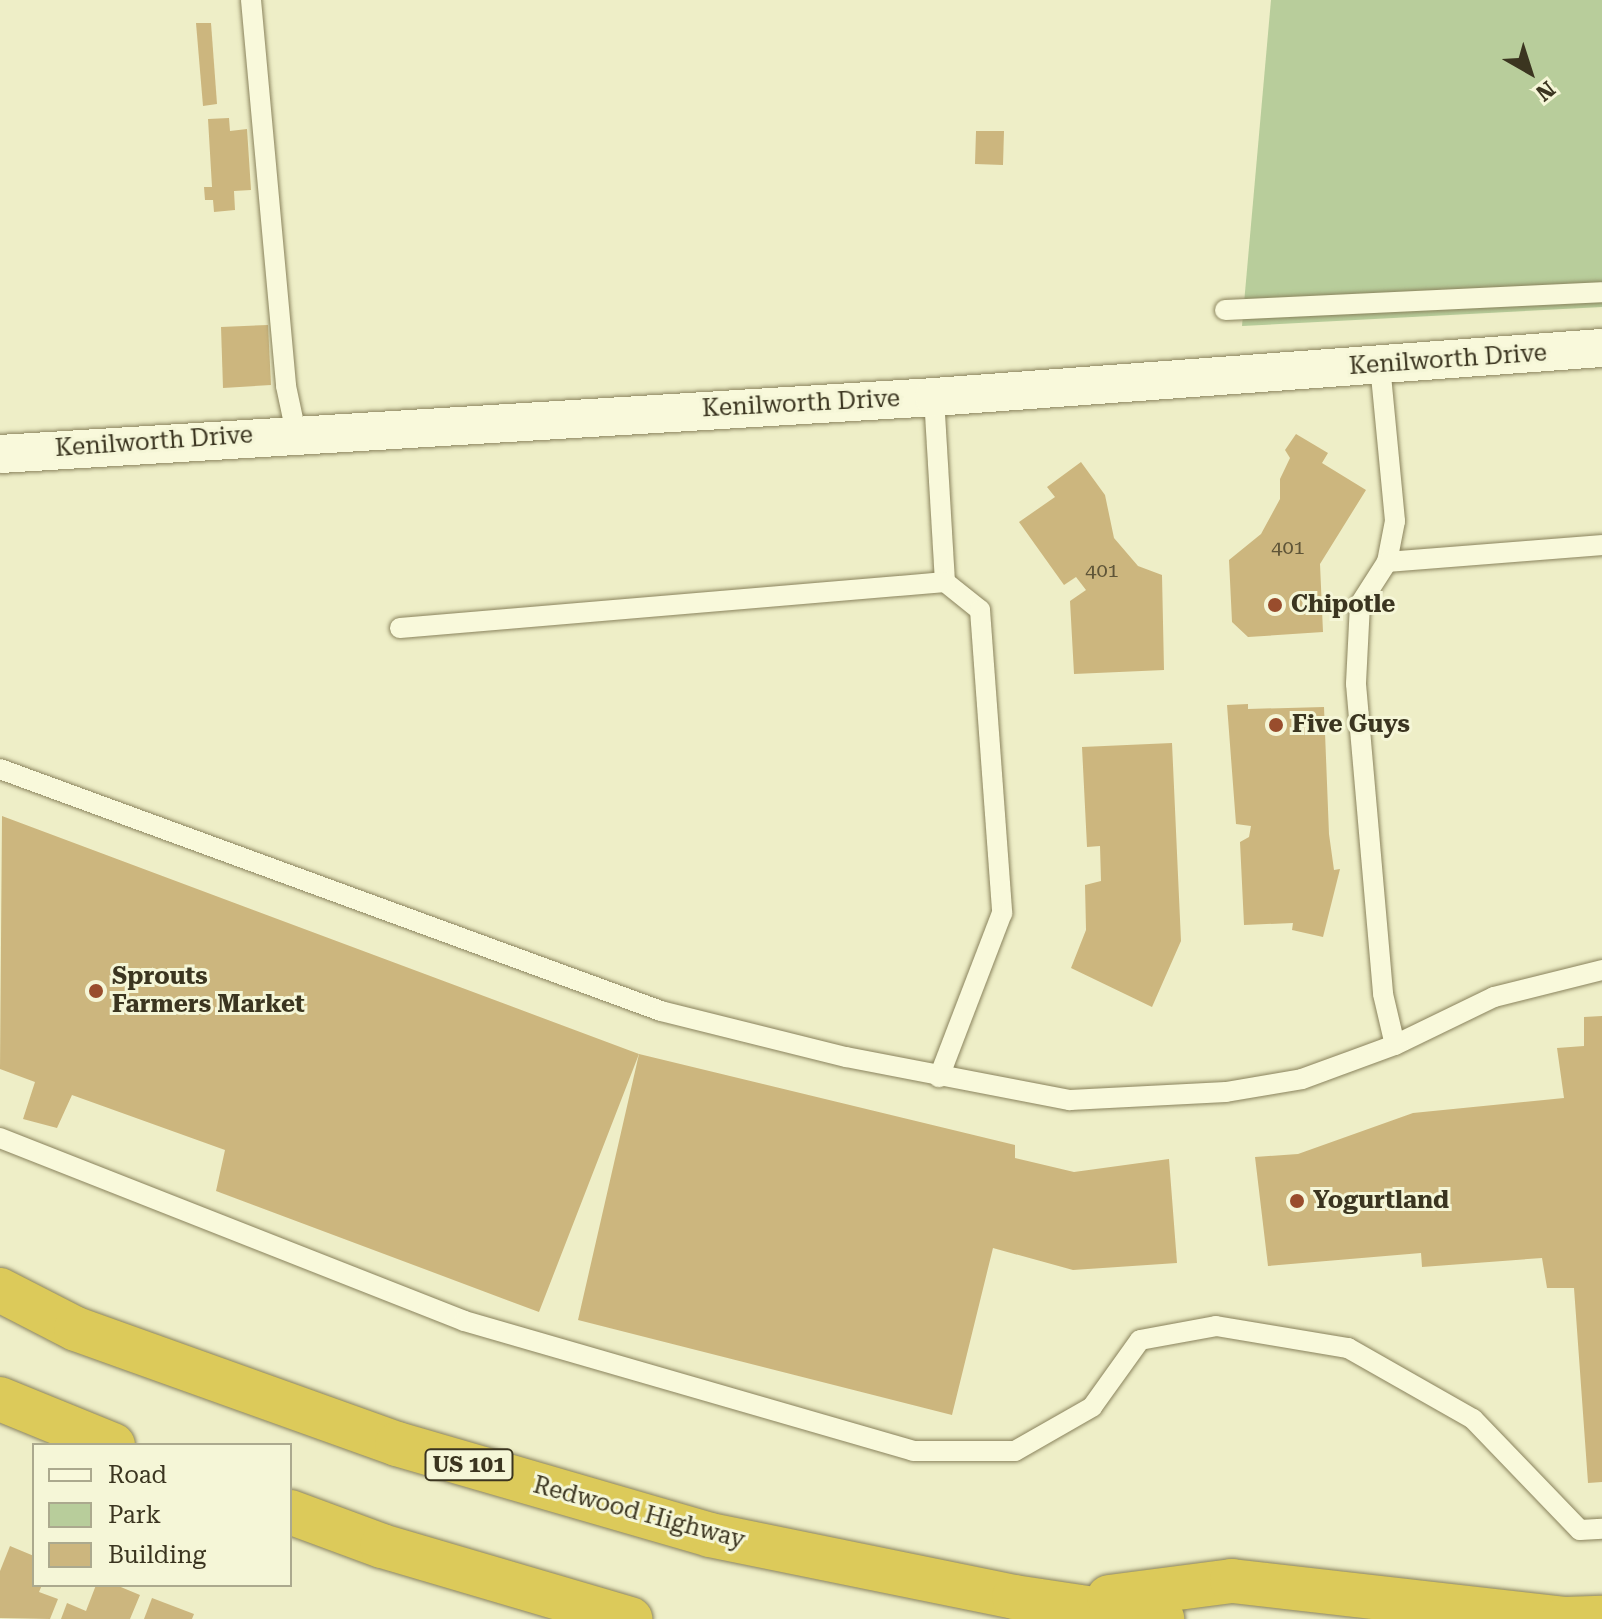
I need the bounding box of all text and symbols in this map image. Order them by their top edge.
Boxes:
north arrow [1490,32,1570,112]
text: N [1531,76,1560,106]
street label: Kenilworth Drive [1348,339,1548,381]
street label: Kenilworth Drive [701,384,901,424]
street label: Kenilworth Drive [54,421,254,463]
house number: 401 [1271,535,1305,559]
house number: 401 [1085,558,1119,582]
place label: Chipotle [1291,591,1395,619]
marker: Chipotle [1266,596,1284,614]
place label: Five Guys [1292,711,1410,739]
marker: Five Guys [1267,716,1285,734]
place label: Sprouts Farmers Market [112,963,305,1019]
marker: Sprouts Farmers Market [87,982,105,1000]
place label: Yogurtland [1313,1187,1449,1215]
marker: Yogurtland [1288,1192,1306,1210]
legend [32,1443,292,1587]
road number: US 101 [423,1447,515,1483]
text: Road [108,1461,167,1489]
street label: Redwood Highway [530,1471,748,1555]
text: Park [108,1501,161,1529]
text: Building [108,1541,206,1569]

